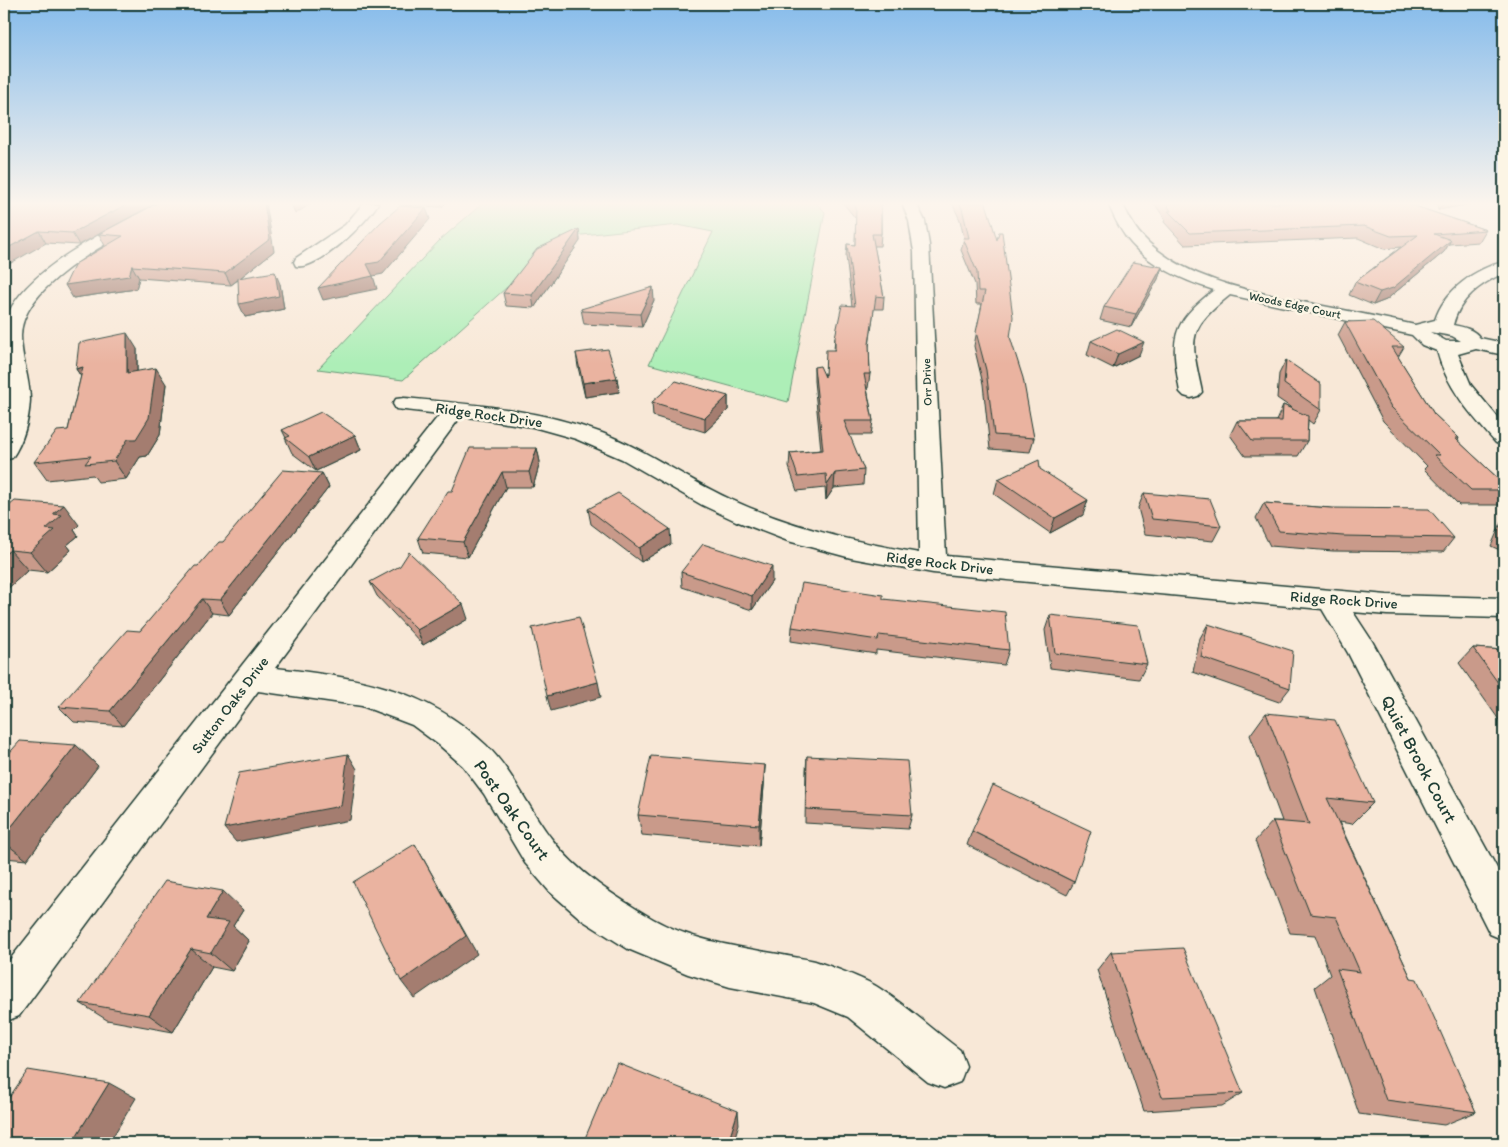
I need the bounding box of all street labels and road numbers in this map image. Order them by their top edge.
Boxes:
street label: Woods Edge Court [1248,288,1343,322]
street label: Orr Drive [919,358,935,406]
street label: Ridge Rock Drive [434,399,544,431]
street label: Ridge Rock Drive [885,547,995,579]
street label: Ridge Rock Drive [1290,587,1398,613]
street label: Sutton Oaks Drive [188,653,272,757]
street label: Quiet Brook Court [1376,691,1462,827]
street label: Post Oak Court [469,756,555,865]

